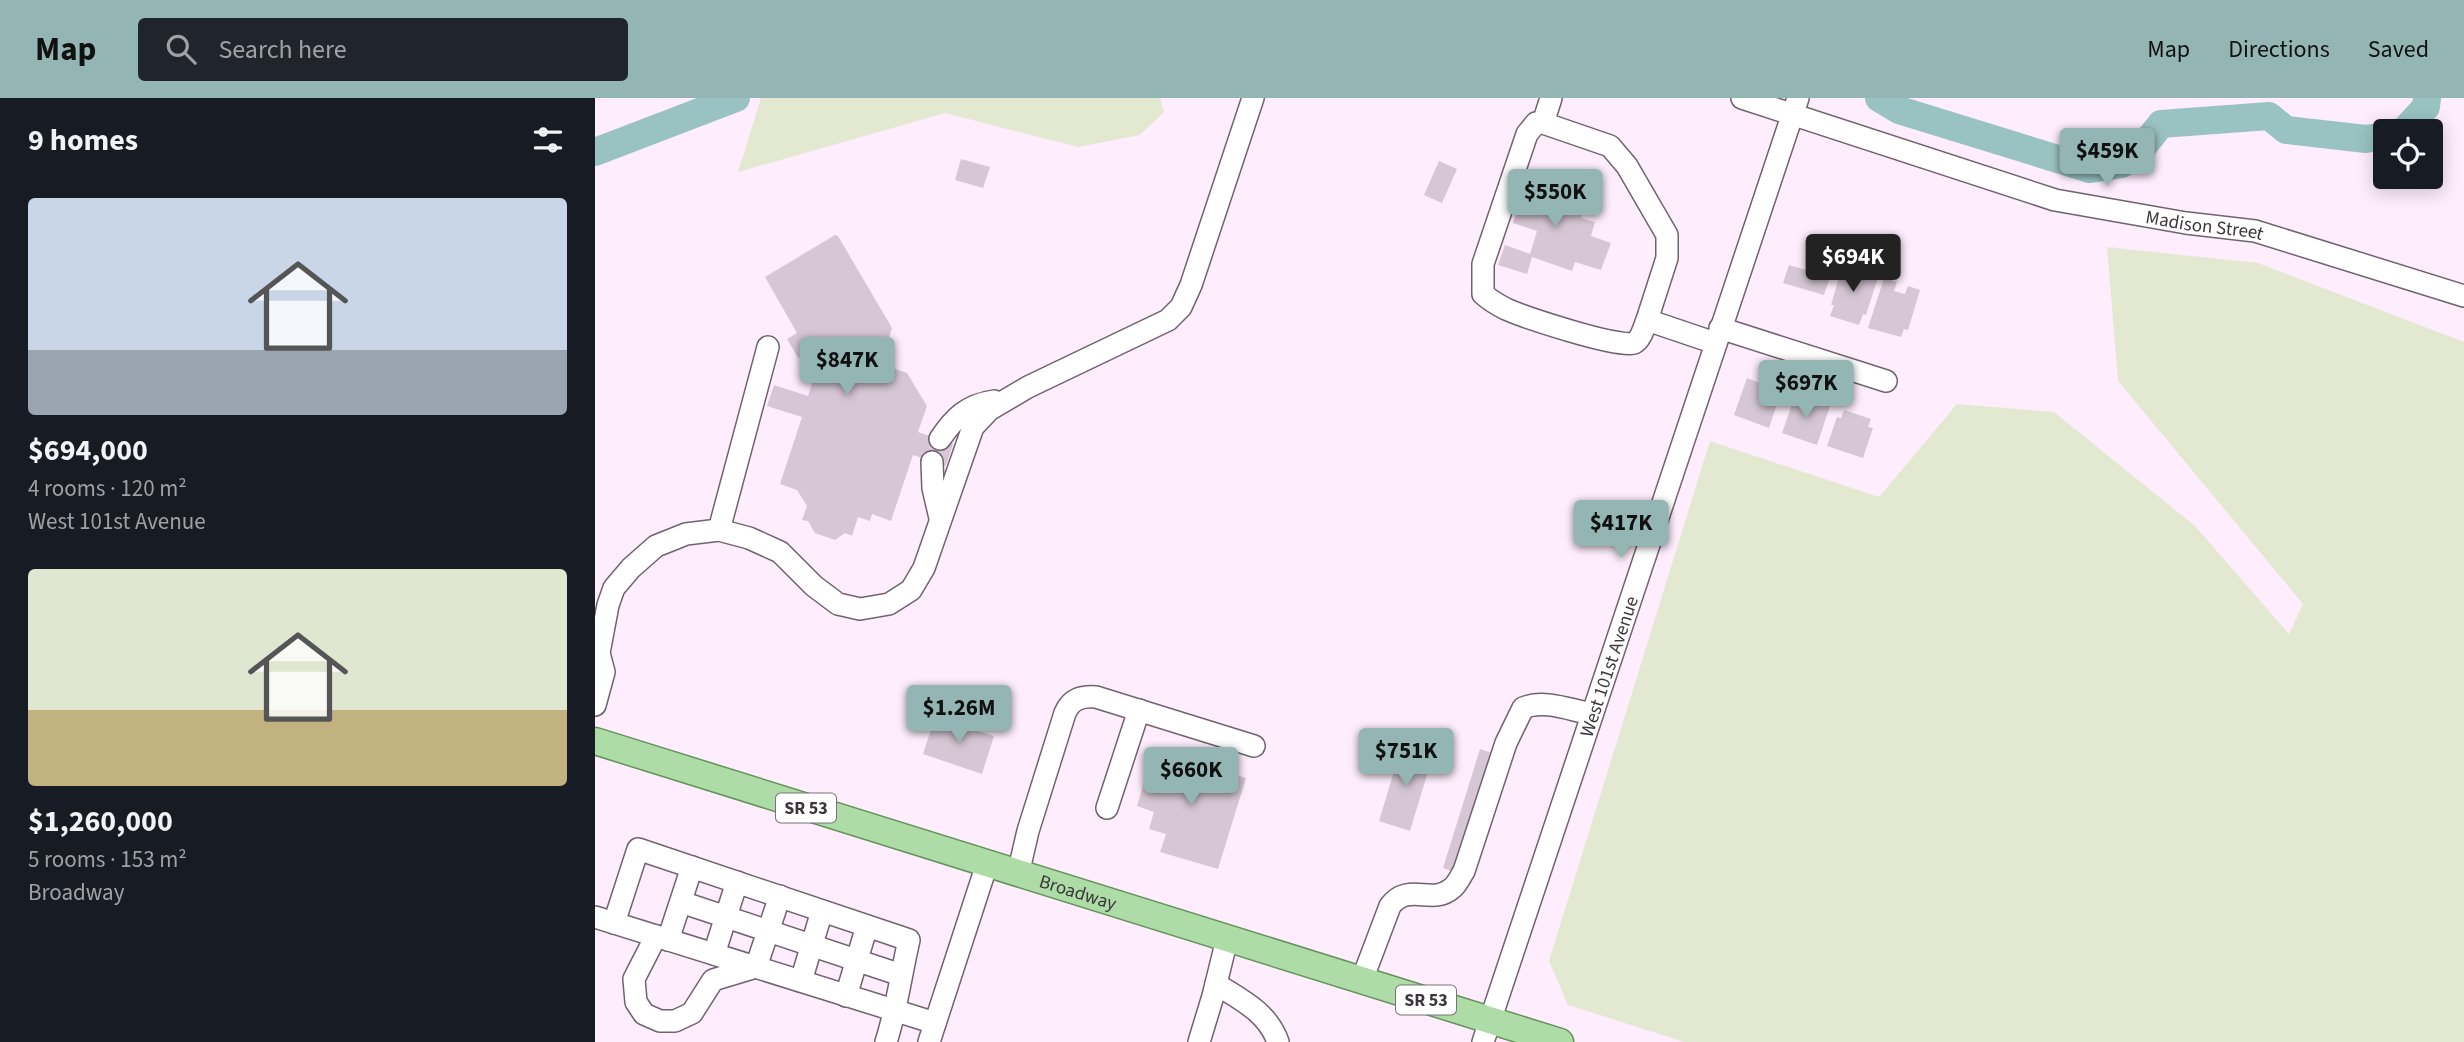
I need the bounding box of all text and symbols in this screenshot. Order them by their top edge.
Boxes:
search box [138,18,628,81]
text: Map [35,26,96,73]
icon: search [162,30,200,68]
text: Search here [218,31,347,68]
text: Map [2147,32,2190,67]
text: Directions [2228,32,2330,67]
text: Saved [2368,32,2429,67]
text: 9 homes [28,119,138,162]
map controls [2373,119,2443,189]
button: locate [2373,119,2443,189]
icon: filters [529,121,567,159]
pin: $459K [2058,129,2156,188]
text: $459K [2076,134,2138,167]
pin: $550K [1506,170,1604,229]
text: $550K [1524,175,1586,208]
street label: Madison Street [2143,204,2267,248]
pin: $694K [1804,234,1902,294]
text: $694K [1822,240,1884,273]
icon: home [235,243,361,369]
pin: $847K [798,338,896,397]
text: $847K [816,343,878,376]
pin: $697K [1757,360,1855,420]
text: $697K [1775,366,1837,399]
text: $694,000 [28,429,148,472]
text: 4 rooms · 120 m² [28,472,187,505]
pin: $417K [1572,500,1670,560]
text: West 101st Avenue [28,505,206,538]
text: $417K [1590,506,1652,539]
street label: West 101st Avenue [1574,593,1646,741]
icon: home [235,614,361,740]
pin: $1.26M [902,686,1016,745]
text: $1.26M [922,691,996,724]
pin: $751K [1357,728,1455,788]
text: $751K [1375,734,1437,767]
pin: $660K [1142,748,1240,807]
text: $660K [1160,753,1222,786]
road number: SR 53 [776,794,836,822]
text: $1,260,000 [28,800,173,843]
text: 5 rooms · 153 m² [28,843,187,876]
street label: Broadway [1036,868,1120,918]
text: Broadway [28,876,124,909]
road number: SR 53 [1396,986,1456,1015]

